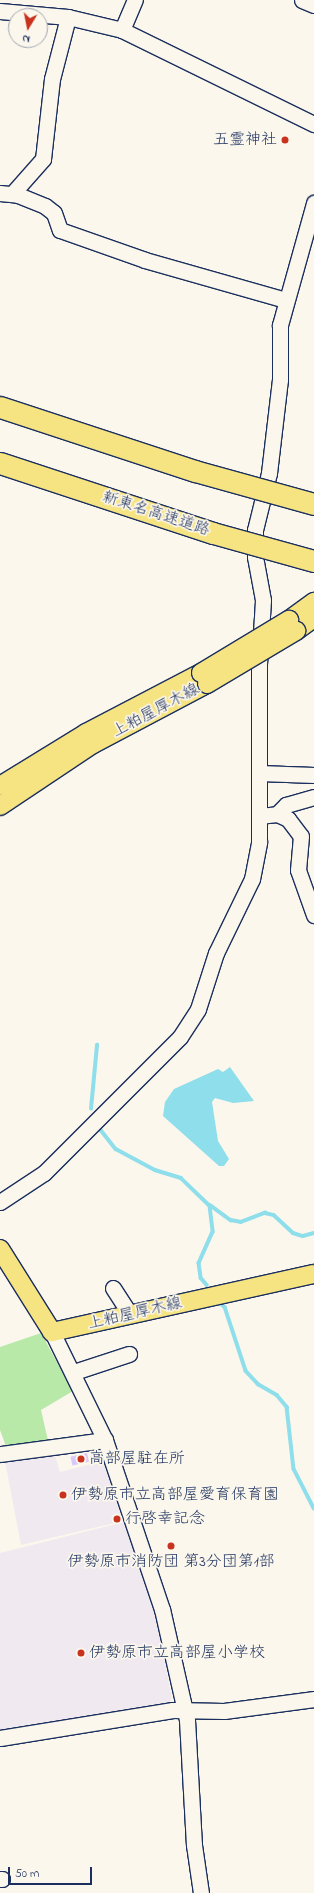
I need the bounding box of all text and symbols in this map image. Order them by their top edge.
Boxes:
north arrow [8,8,48,48]
text: N [21,30,31,47]
place label: 五霊神社 [213,130,277,150]
marker: 五霊神社 [280,135,290,145]
street label: 新東名高速道路 [100,488,212,540]
street label: 上粕屋厚木線 [109,680,203,742]
street label: 上粕屋厚木線 [86,1294,184,1334]
place label: 高部屋駐在所 [89,1449,185,1469]
marker: 高部屋駐在所 [76,1454,86,1464]
place label: 伊勢原市立高部屋愛育保育園 [71,1485,279,1505]
marker: 伊勢原市立高部屋愛育保育園 [58,1490,68,1500]
place label: 行啓幸記念 [125,1509,205,1529]
marker: 行啓幸記念 [112,1514,122,1524]
marker: 伊勢原市消防団 第3分団第1部 [166,1541,176,1551]
place label: 伊勢原市消防団 第3分団第1部 [67,1552,275,1572]
place label: 伊勢原市立高部屋小学校 [89,1643,265,1663]
marker: 伊勢原市立高部屋小学校 [76,1648,86,1658]
scale bar [10,1859,94,1885]
text: 50 m [15,1865,39,1883]

